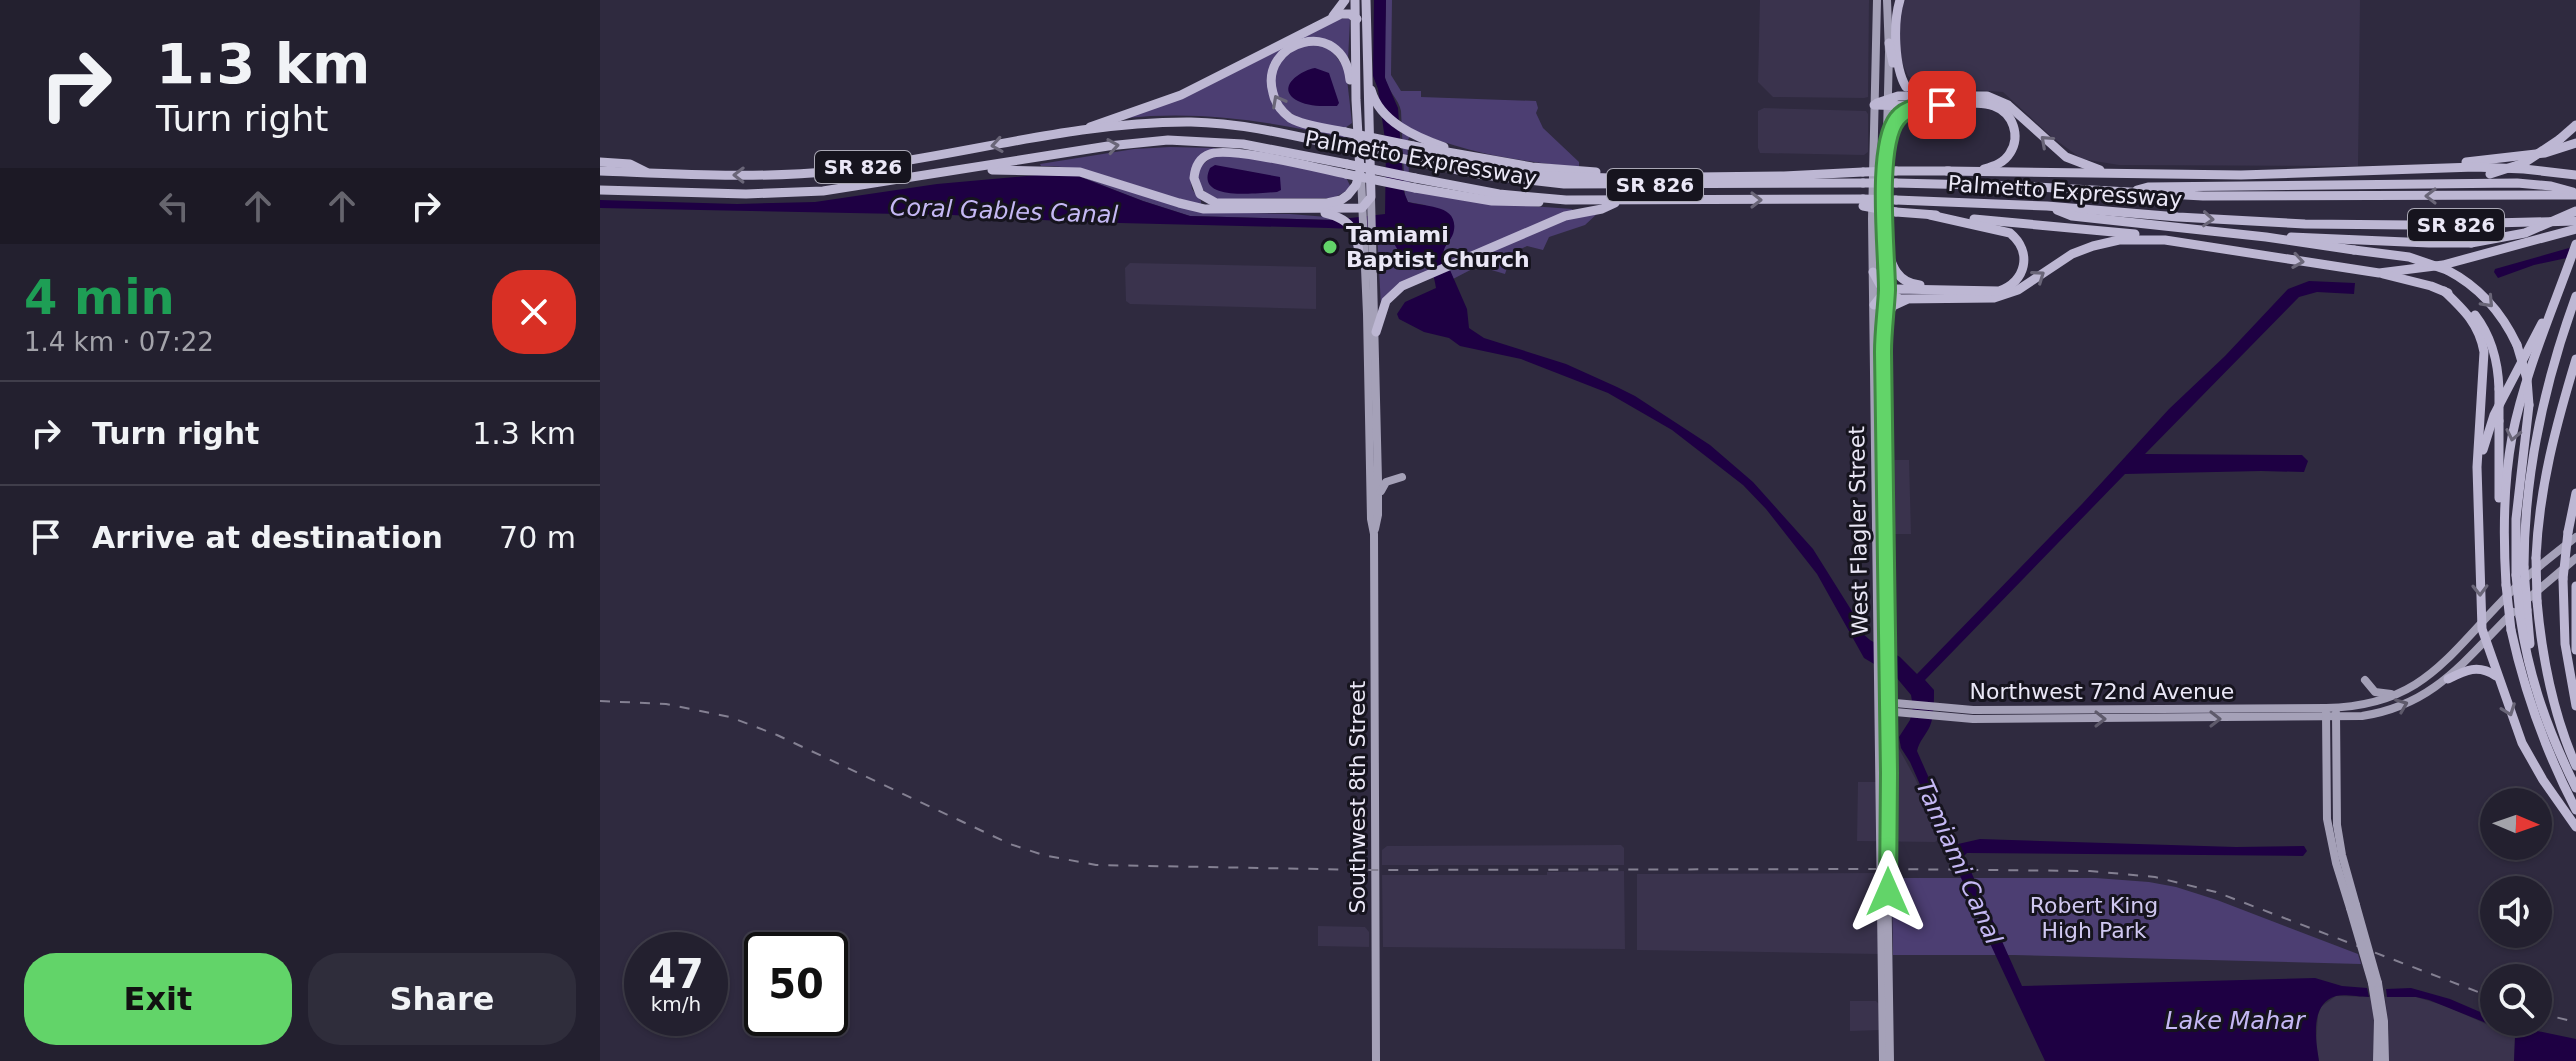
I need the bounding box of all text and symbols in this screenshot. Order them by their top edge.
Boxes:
text: 1.3 km [156,31,370,96]
icon: right [24,32,128,136]
pin [1908,71,1976,139]
icon: arrive [1920,83,1964,127]
one-way arrow [1272,95,1288,109]
text: Turn right [156,98,328,139]
street label: Palmetto Expressway [1303,126,1539,191]
one-way arrow [2041,135,2055,150]
one-way arrow [990,136,1004,153]
one-way arrow [1106,138,1120,155]
road number: SR 826 [815,151,911,183]
one-way arrow [732,167,745,184]
road number: SR 826 [1607,169,1703,201]
street label: Palmetto Expressway [1947,171,2183,212]
icon: left [152,184,196,228]
icon: ahead [236,184,280,228]
icon: ahead [320,184,364,228]
icon: right [404,184,448,228]
one-way arrow [2424,187,2437,205]
one-way arrow [1750,191,1763,209]
water label: Coral Gables Canal [889,193,1119,229]
road number: SR 826 [2408,209,2504,241]
one-way arrow [2202,210,2215,227]
place label: Tamiami Baptist Church [1346,222,1530,272]
marker: Tamiami Baptist Church [1321,238,1339,256]
one-way arrow [2291,252,2305,269]
text: 4 min [24,269,175,325]
button: close [492,270,576,354]
one-way arrow [2030,271,2044,286]
one-way arrow [2478,293,2493,307]
text: 1.4 km · 07:22 [24,327,214,357]
icon: right [24,411,68,455]
text: Turn right [92,416,259,451]
text: 1.3 km [472,416,576,451]
street label: West Flagler Street [1844,426,1873,636]
one-way arrow [2505,427,2522,441]
icon: arrive [24,515,68,559]
text: Arrive at destination [92,520,443,555]
text: 70 m [499,520,576,555]
one-way arrow [2471,584,2489,597]
street label: Northwest 72nd Avenue [1970,679,2234,704]
street label: Southwest 8th Street [1345,680,1370,913]
one-way arrow [2394,699,2408,715]
one-way arrow [2500,703,2516,717]
one-way arrow [2094,710,2107,728]
one-way arrow [2209,710,2222,728]
water label: Tamiami Canal [1910,775,2008,949]
north arrow [2480,788,2552,860]
map controls [2480,788,2552,1036]
position arrow [1846,850,1930,934]
button: sound [2480,876,2552,948]
park label: Robert King High Park [2030,893,2158,943]
speed limit sign: 50 [744,932,848,1036]
text: 47 [648,951,704,997]
button: Exit [24,953,292,1045]
button: Share [308,953,576,1045]
button: search [2480,964,2552,1036]
text: km/h [651,992,701,1016]
water label: Lake Mahar [2165,1007,2307,1035]

